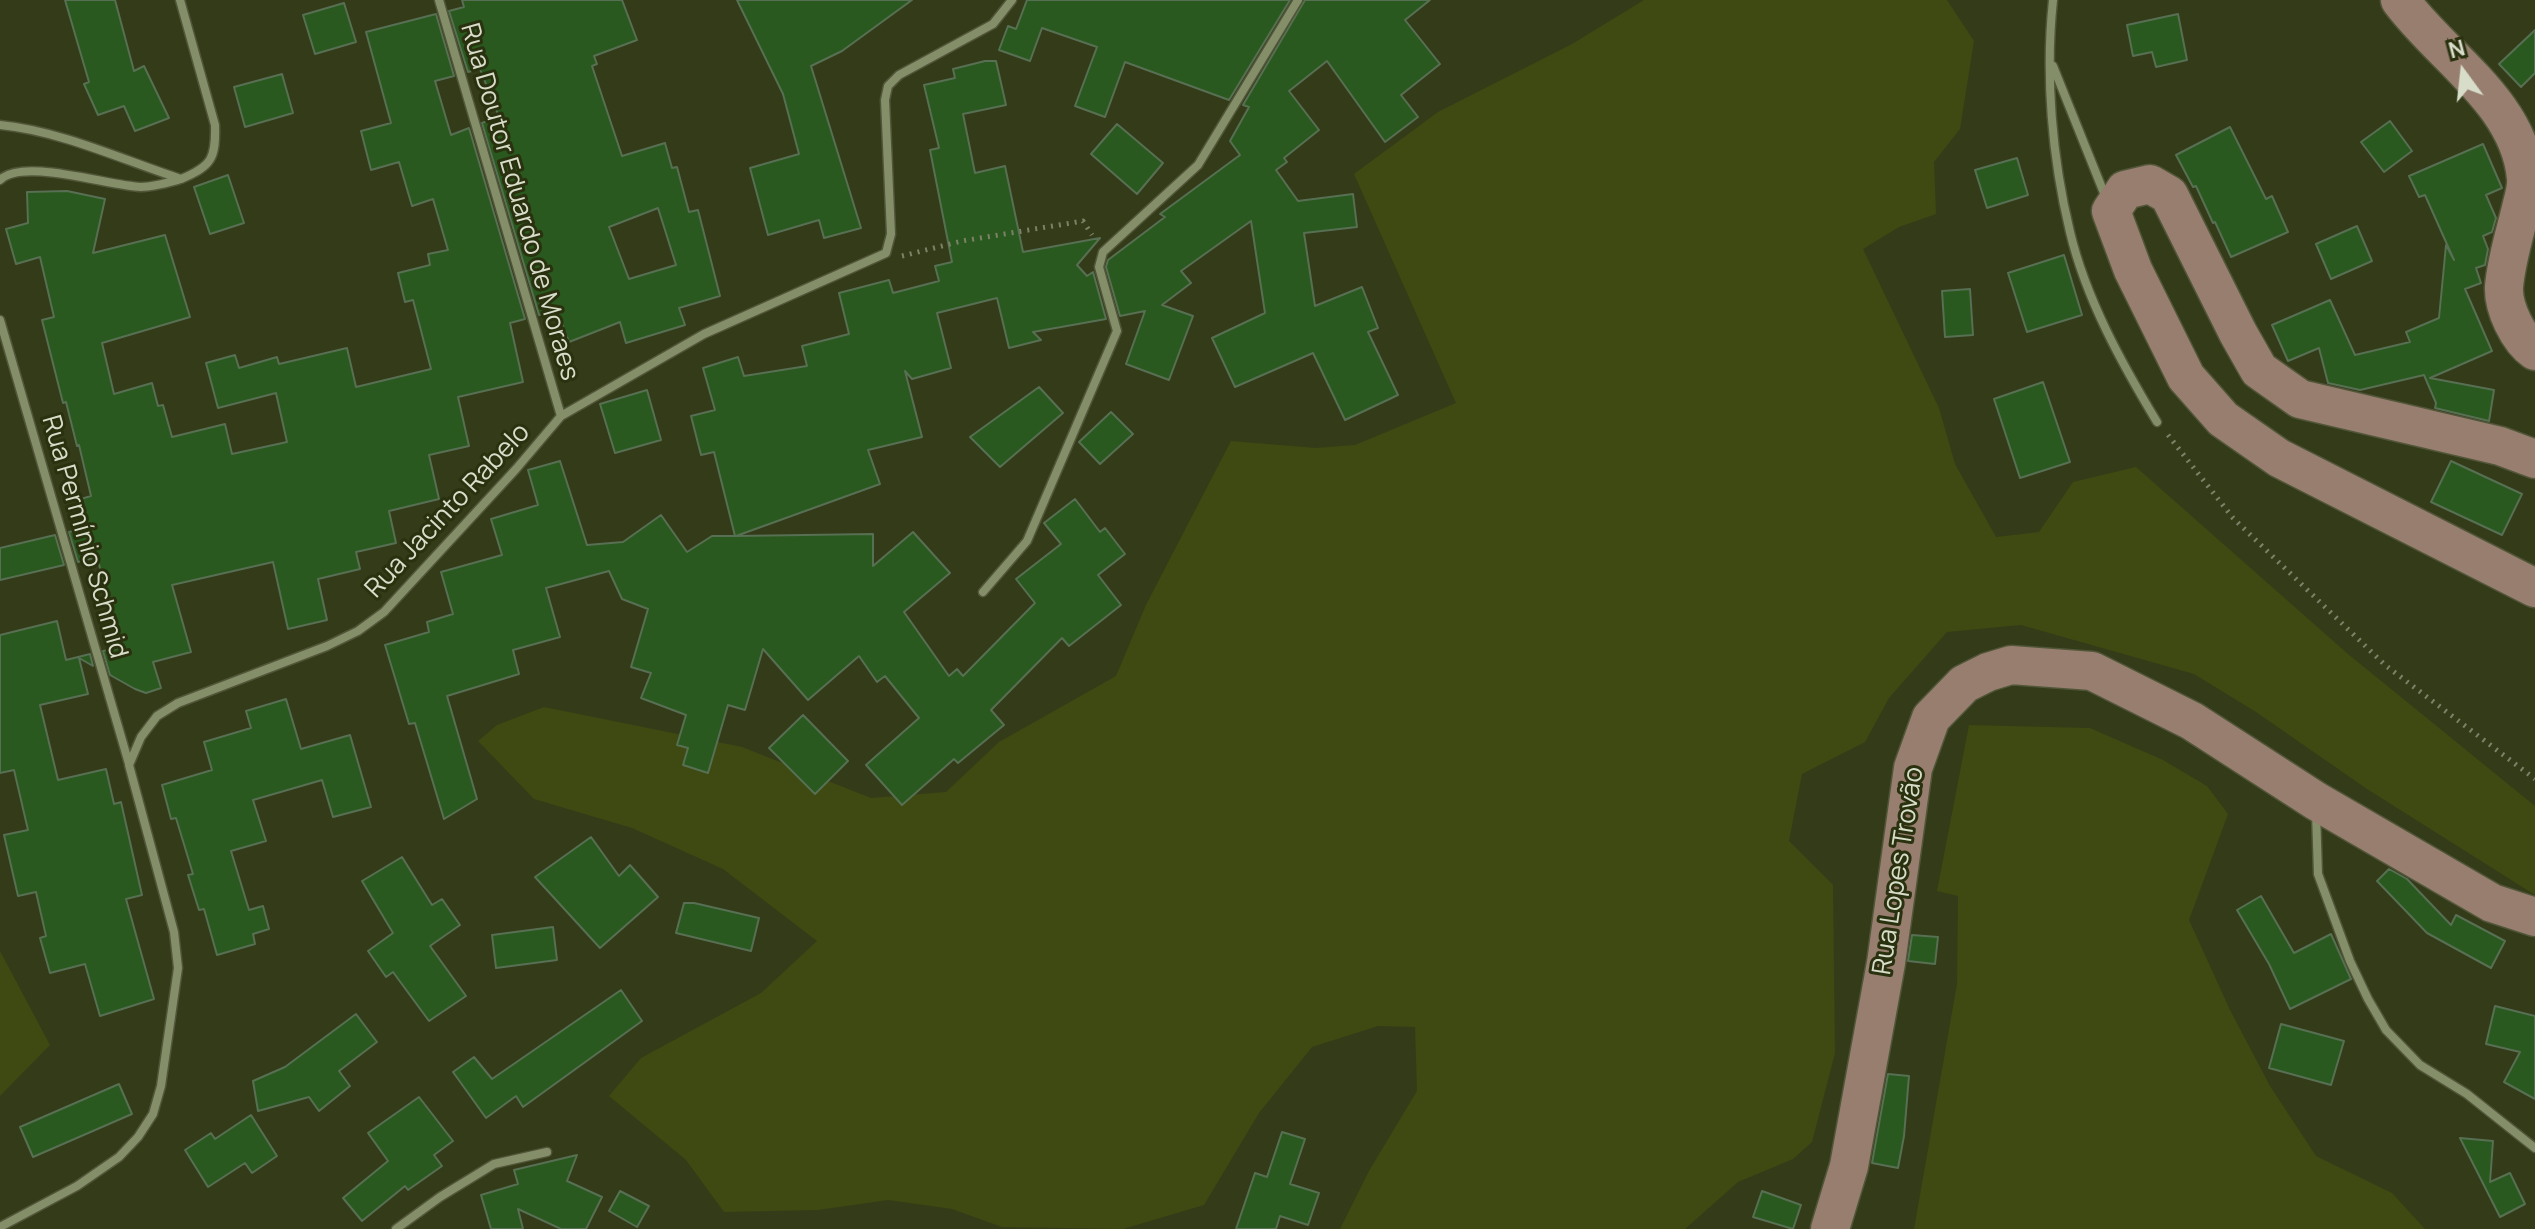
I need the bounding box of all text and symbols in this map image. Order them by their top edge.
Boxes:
street label: Rua Doutor Eduardo de Moraes [453,20,585,384]
north arrow [2423,32,2503,112]
text: N [2445,32,2468,65]
street label: Rua Permínio Schmid [34,412,134,662]
street label: Rua Jacinto Rabelo [359,417,537,605]
street label: Rua Lopes Trovão [1867,765,1931,977]

